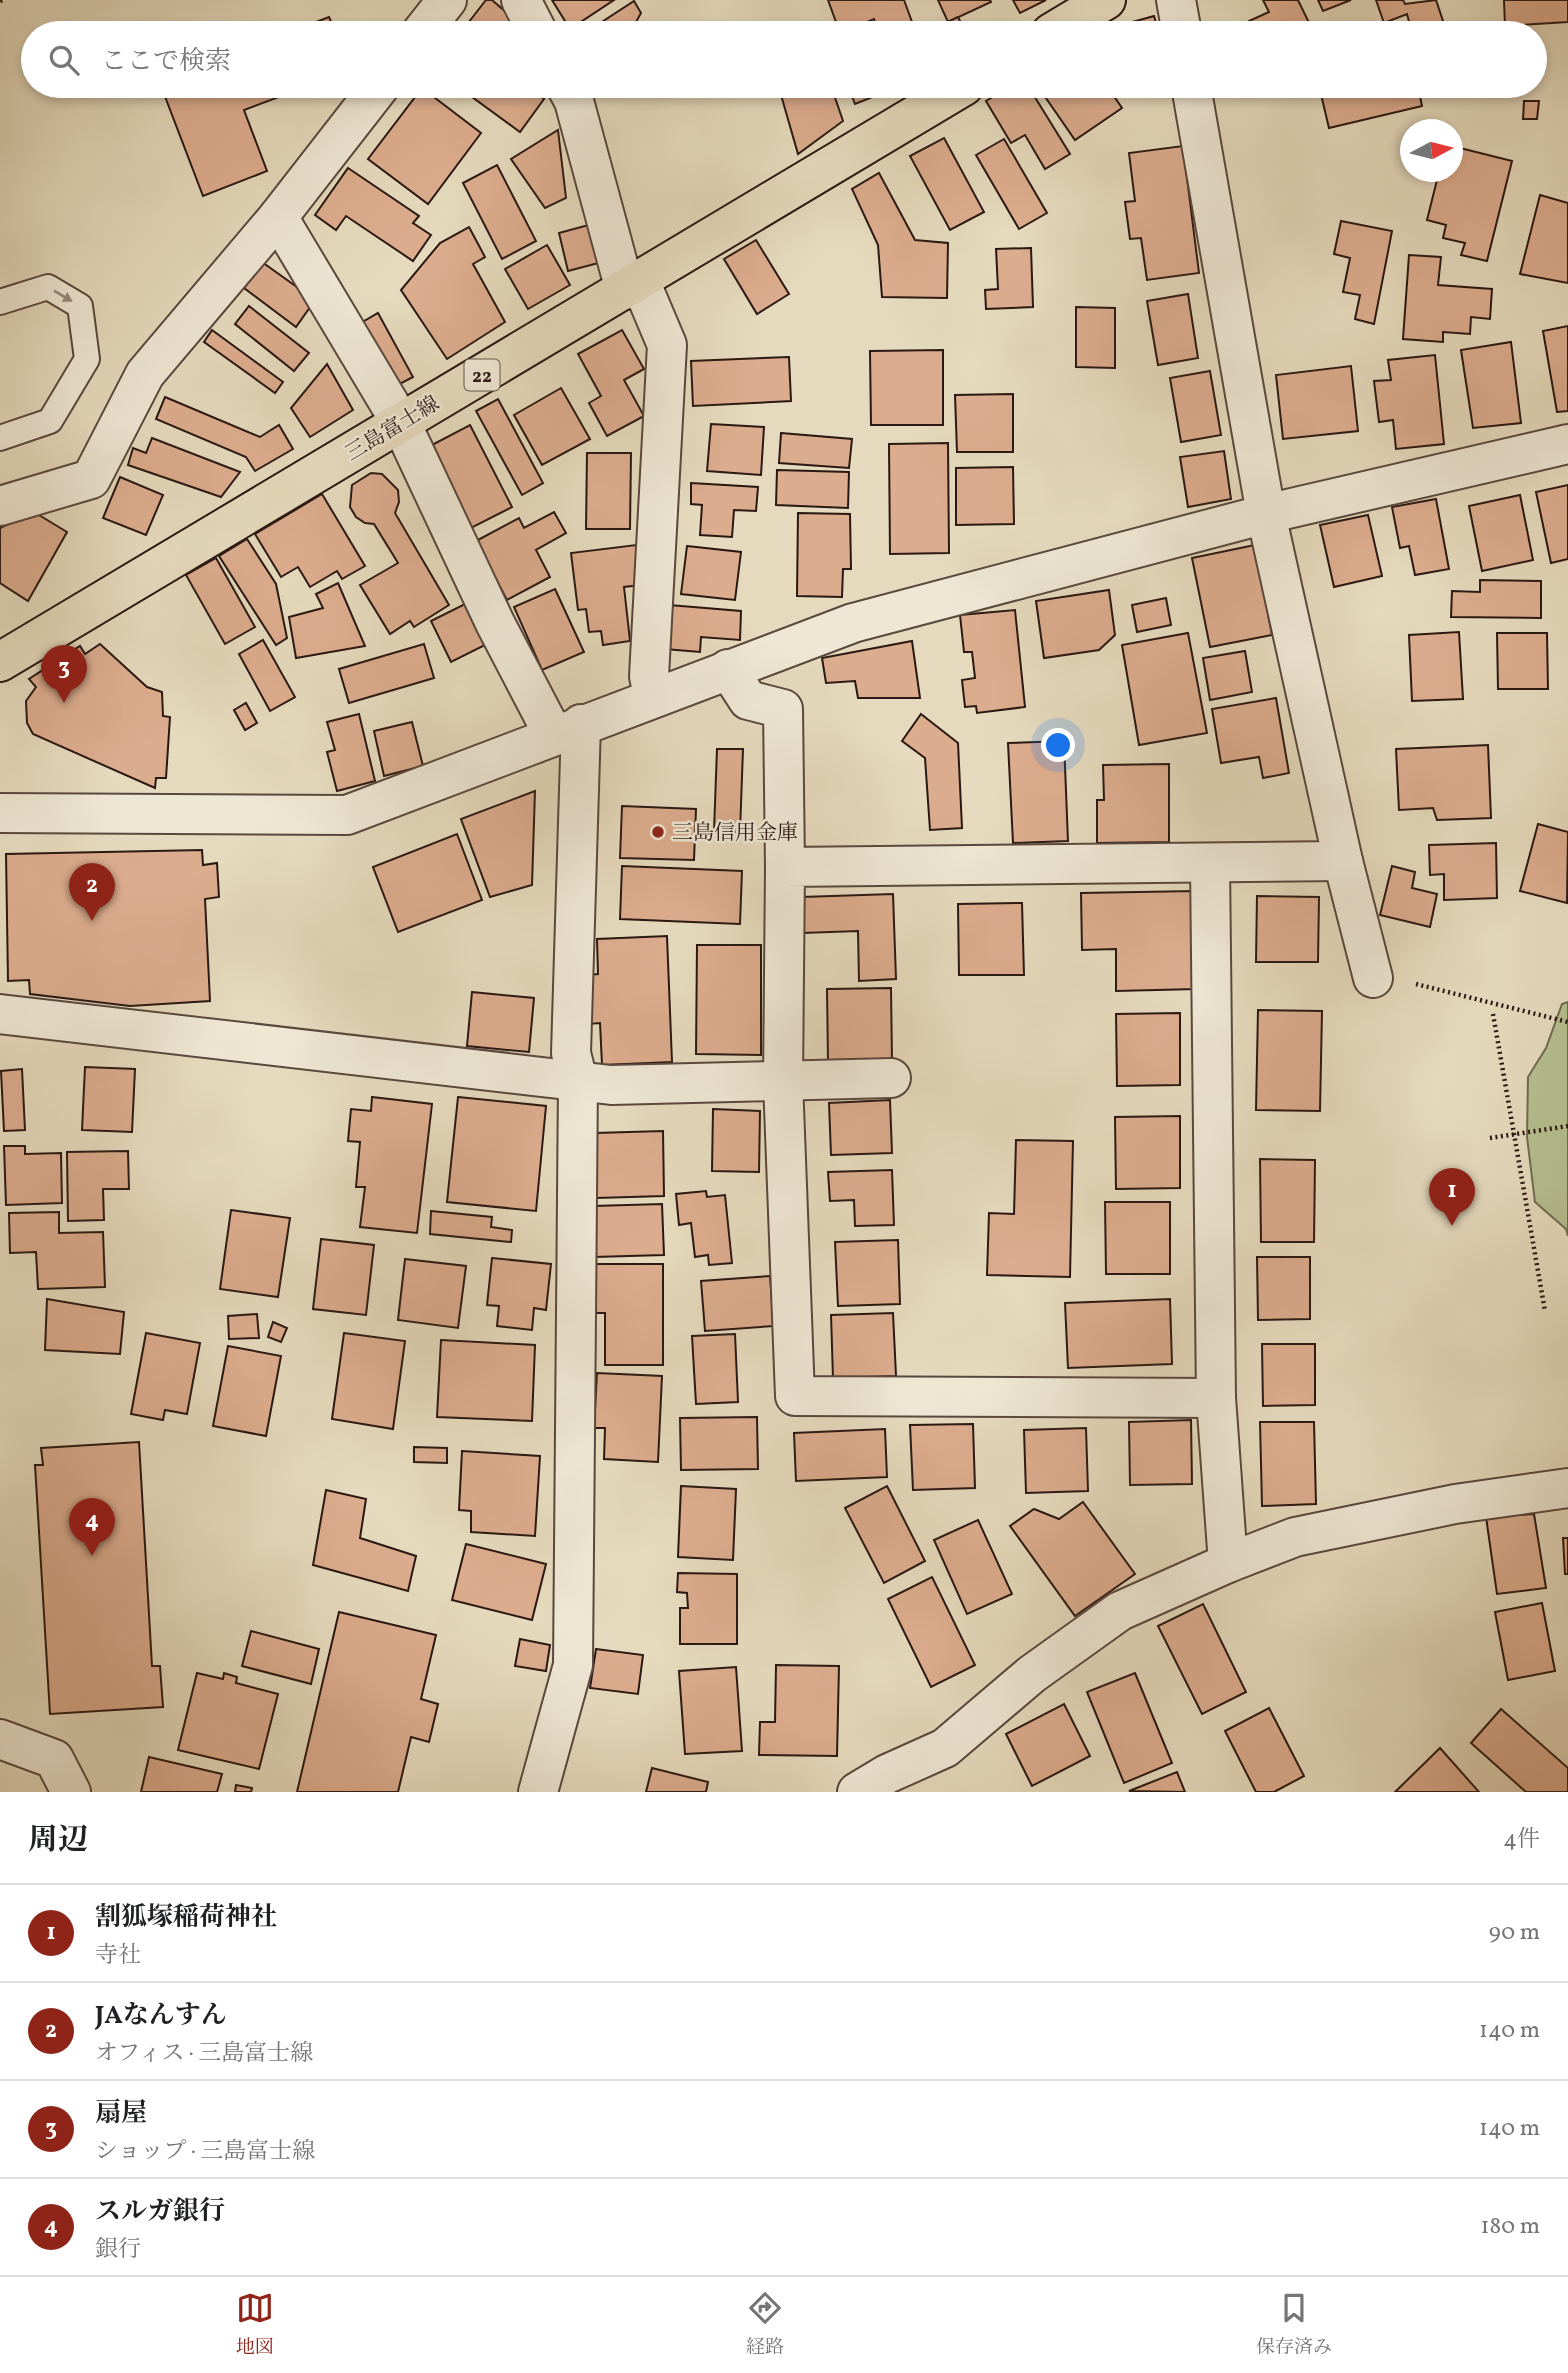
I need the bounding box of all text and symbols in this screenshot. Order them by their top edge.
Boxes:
search box [21,21,1547,98]
icon: search [45,41,83,79]
text: ここで検索 [101,44,231,80]
north arrow [1400,119,1463,182]
one-way arrow [54,290,73,302]
road number: 22 [464,360,500,390]
street label: 三島富士線 [340,390,445,469]
pin: 3 [41,645,87,703]
your location [1041,728,1075,762]
place label: 三島信用金庫 [672,819,798,848]
marker: 三島信用金庫 [650,824,666,840]
pin: 2 [69,863,115,921]
pin: 1 [1429,1168,1475,1226]
pin: 4 [69,1498,115,1556]
text: 周辺 [28,1820,88,1862]
text: 4件 [1503,1824,1540,1856]
text: 割狐塚稲荷神社 [95,1900,277,1936]
text: 1 [46,1917,56,1949]
text: 90 m [1489,1917,1540,1949]
text: 寺社 [95,1940,141,1972]
text: JAなんすん [95,1998,227,2034]
text: 2 [45,2015,57,2047]
text: 140 m [1479,2015,1540,2047]
text: オフィス · 三島富士線 [95,2038,313,2070]
text: 扇屋 [95,2096,147,2132]
text: 3 [45,2113,57,2145]
text: 140 m [1479,2113,1540,2145]
text: ショップ · 三島富士線 [95,2136,315,2168]
text: スルガ銀行 [95,2194,225,2230]
text: 4 [44,2211,58,2243]
text: 180 m [1481,2211,1540,2243]
text: 銀行 [95,2234,141,2266]
tab: 地図 [236,2289,274,2361]
tab: 経路 [746,2289,784,2361]
tab: 保存済み [1256,2289,1332,2361]

